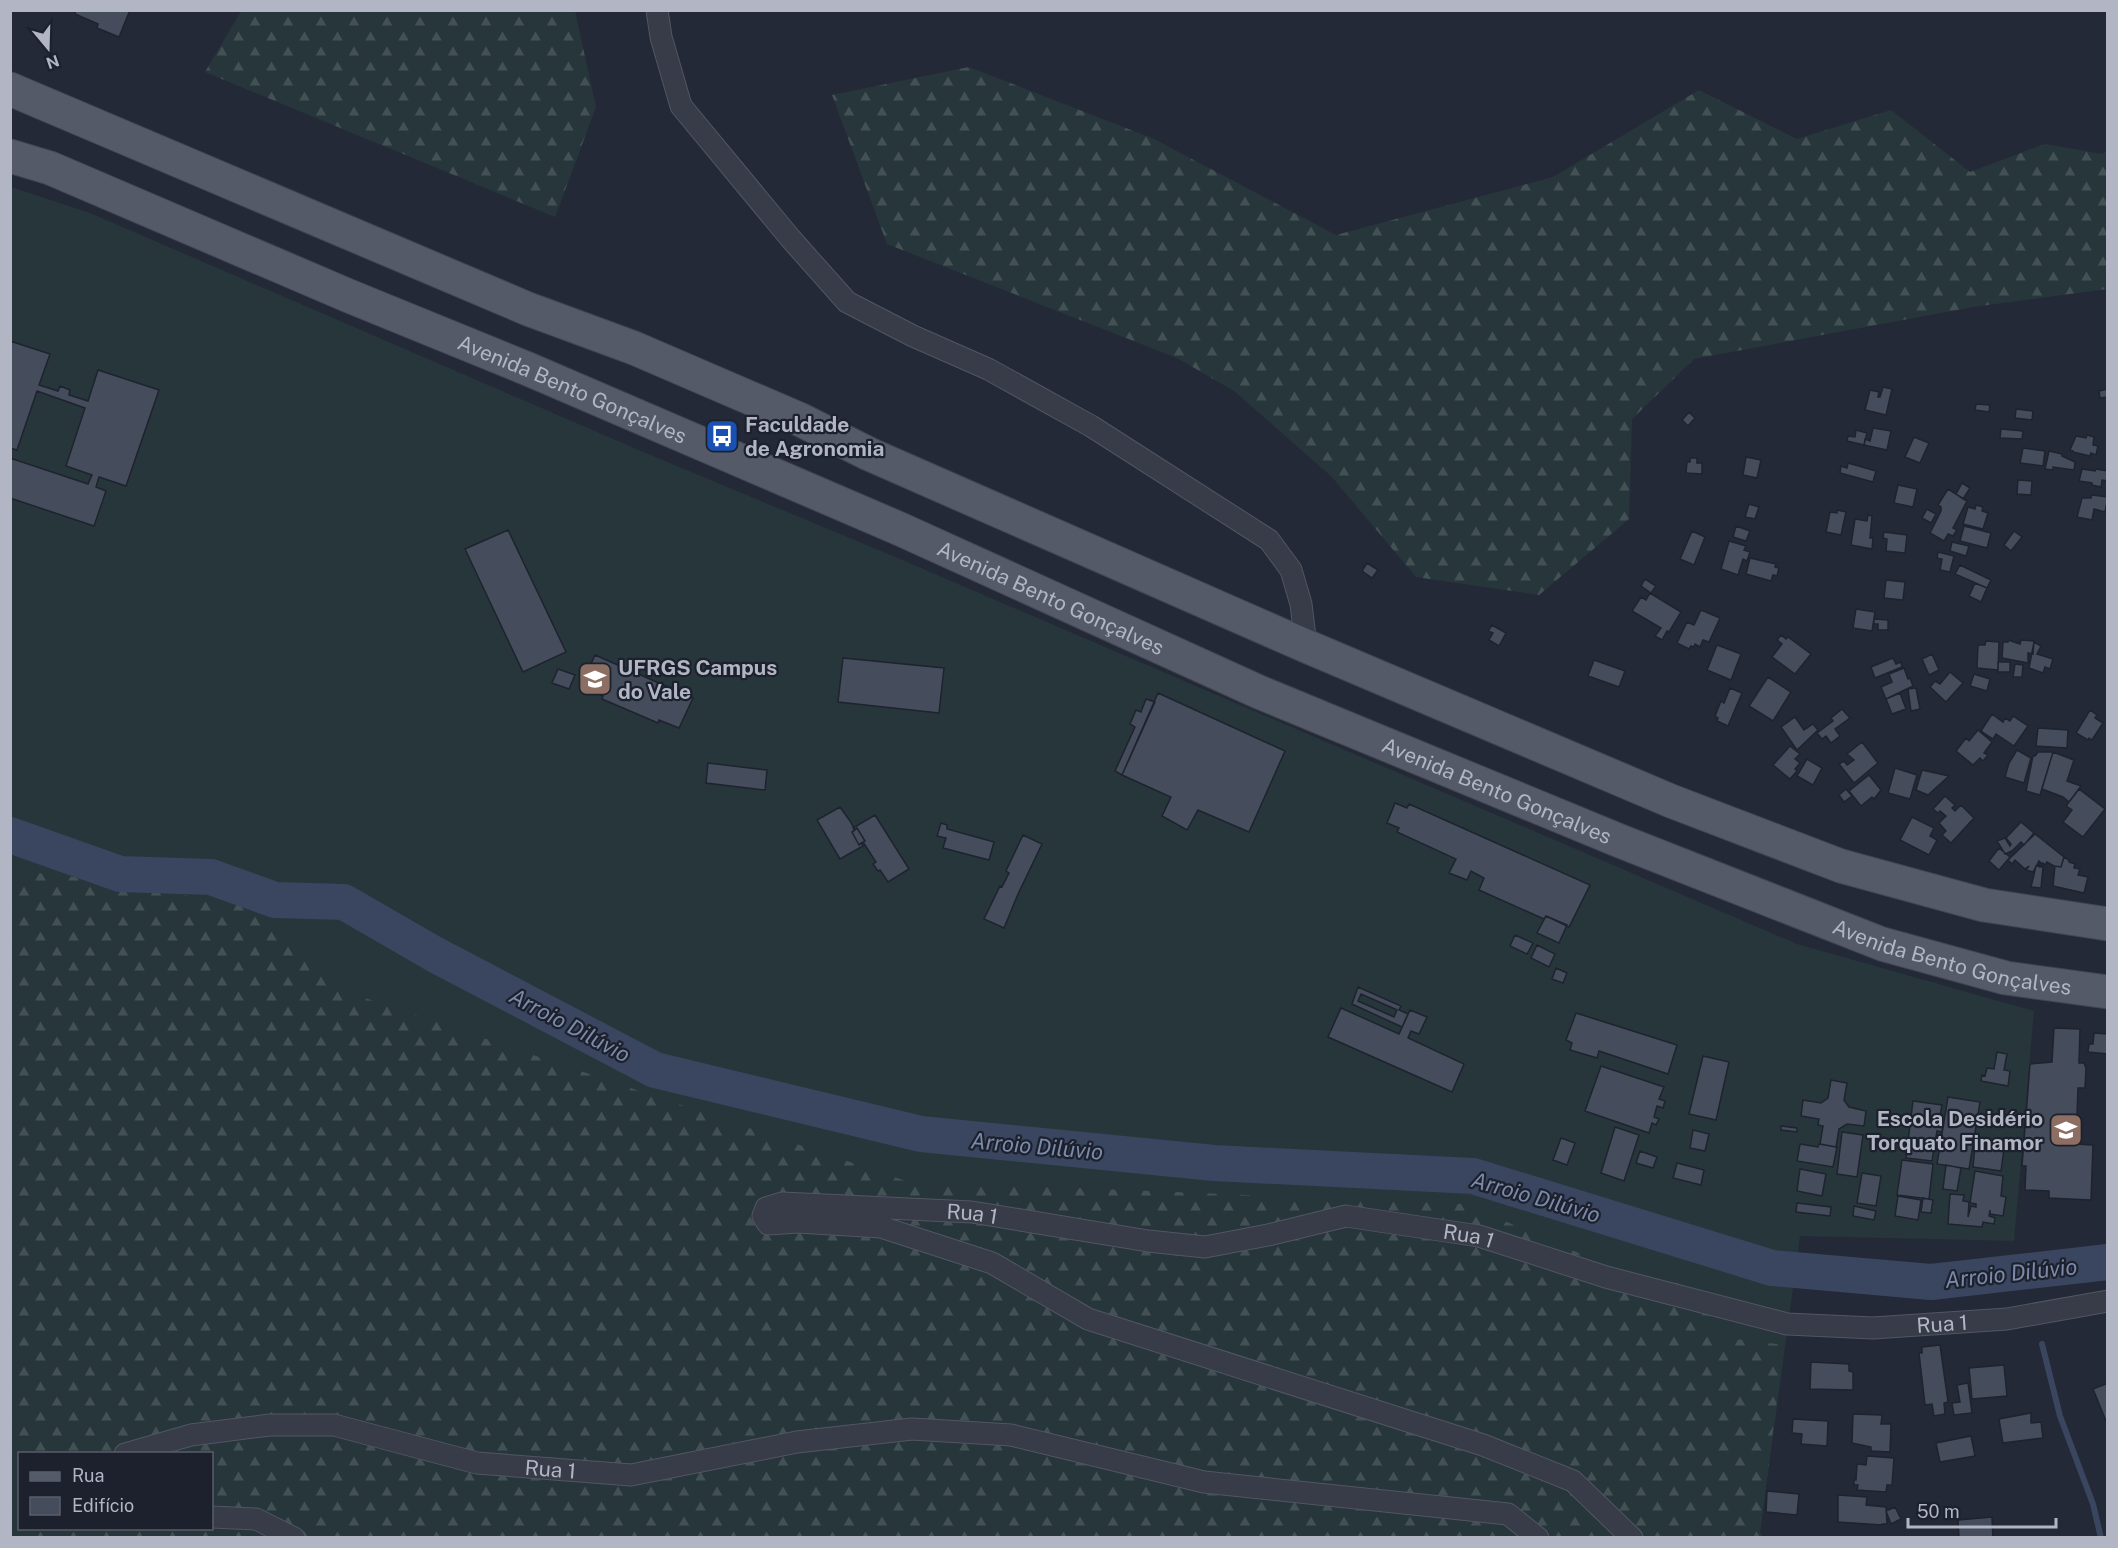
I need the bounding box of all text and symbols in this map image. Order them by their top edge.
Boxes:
north arrow [18,18,78,78]
text: N [44,51,62,73]
street label: Avenida Bento Gonçalves [454,329,691,448]
place label: Faculdade de Agronomia [745,412,884,461]
bus stop icon: Faculdade de Agronomia [704,418,740,454]
street label: Avenida Bento Gonçalves [934,535,1168,660]
place label: UFRGS Campus do Vale [618,655,777,704]
school or university icon: UFRGS Campus do Vale [577,661,613,697]
street label: Avenida Bento Gonçalves [1378,732,1616,849]
street label: Avenida Bento Gonçalves [1829,913,2073,999]
water label: Arroio Dilúvio [505,982,635,1068]
place label: Escola Desidério Torquato Finamor [1867,1106,2043,1155]
school or university icon: Escola Desidério Torquato Finamor [2048,1112,2084,1148]
water label: Arroio Dilúvio [970,1127,1104,1165]
water label: Arroio Dilúvio [1469,1166,1603,1228]
street label: Rua 1 [946,1198,1000,1229]
street label: Rua 1 [1442,1218,1498,1253]
water label: Arroio Dilúvio [1944,1253,2078,1293]
street label: Rua 1 [1916,1309,1969,1338]
legend [18,1452,213,1530]
street label: Rua 1 [524,1454,577,1483]
text: Rua [72,1465,104,1486]
scale bar [1908,1491,2056,1529]
text: Edifício [72,1495,134,1516]
text: 50 m [1917,1501,1960,1522]

